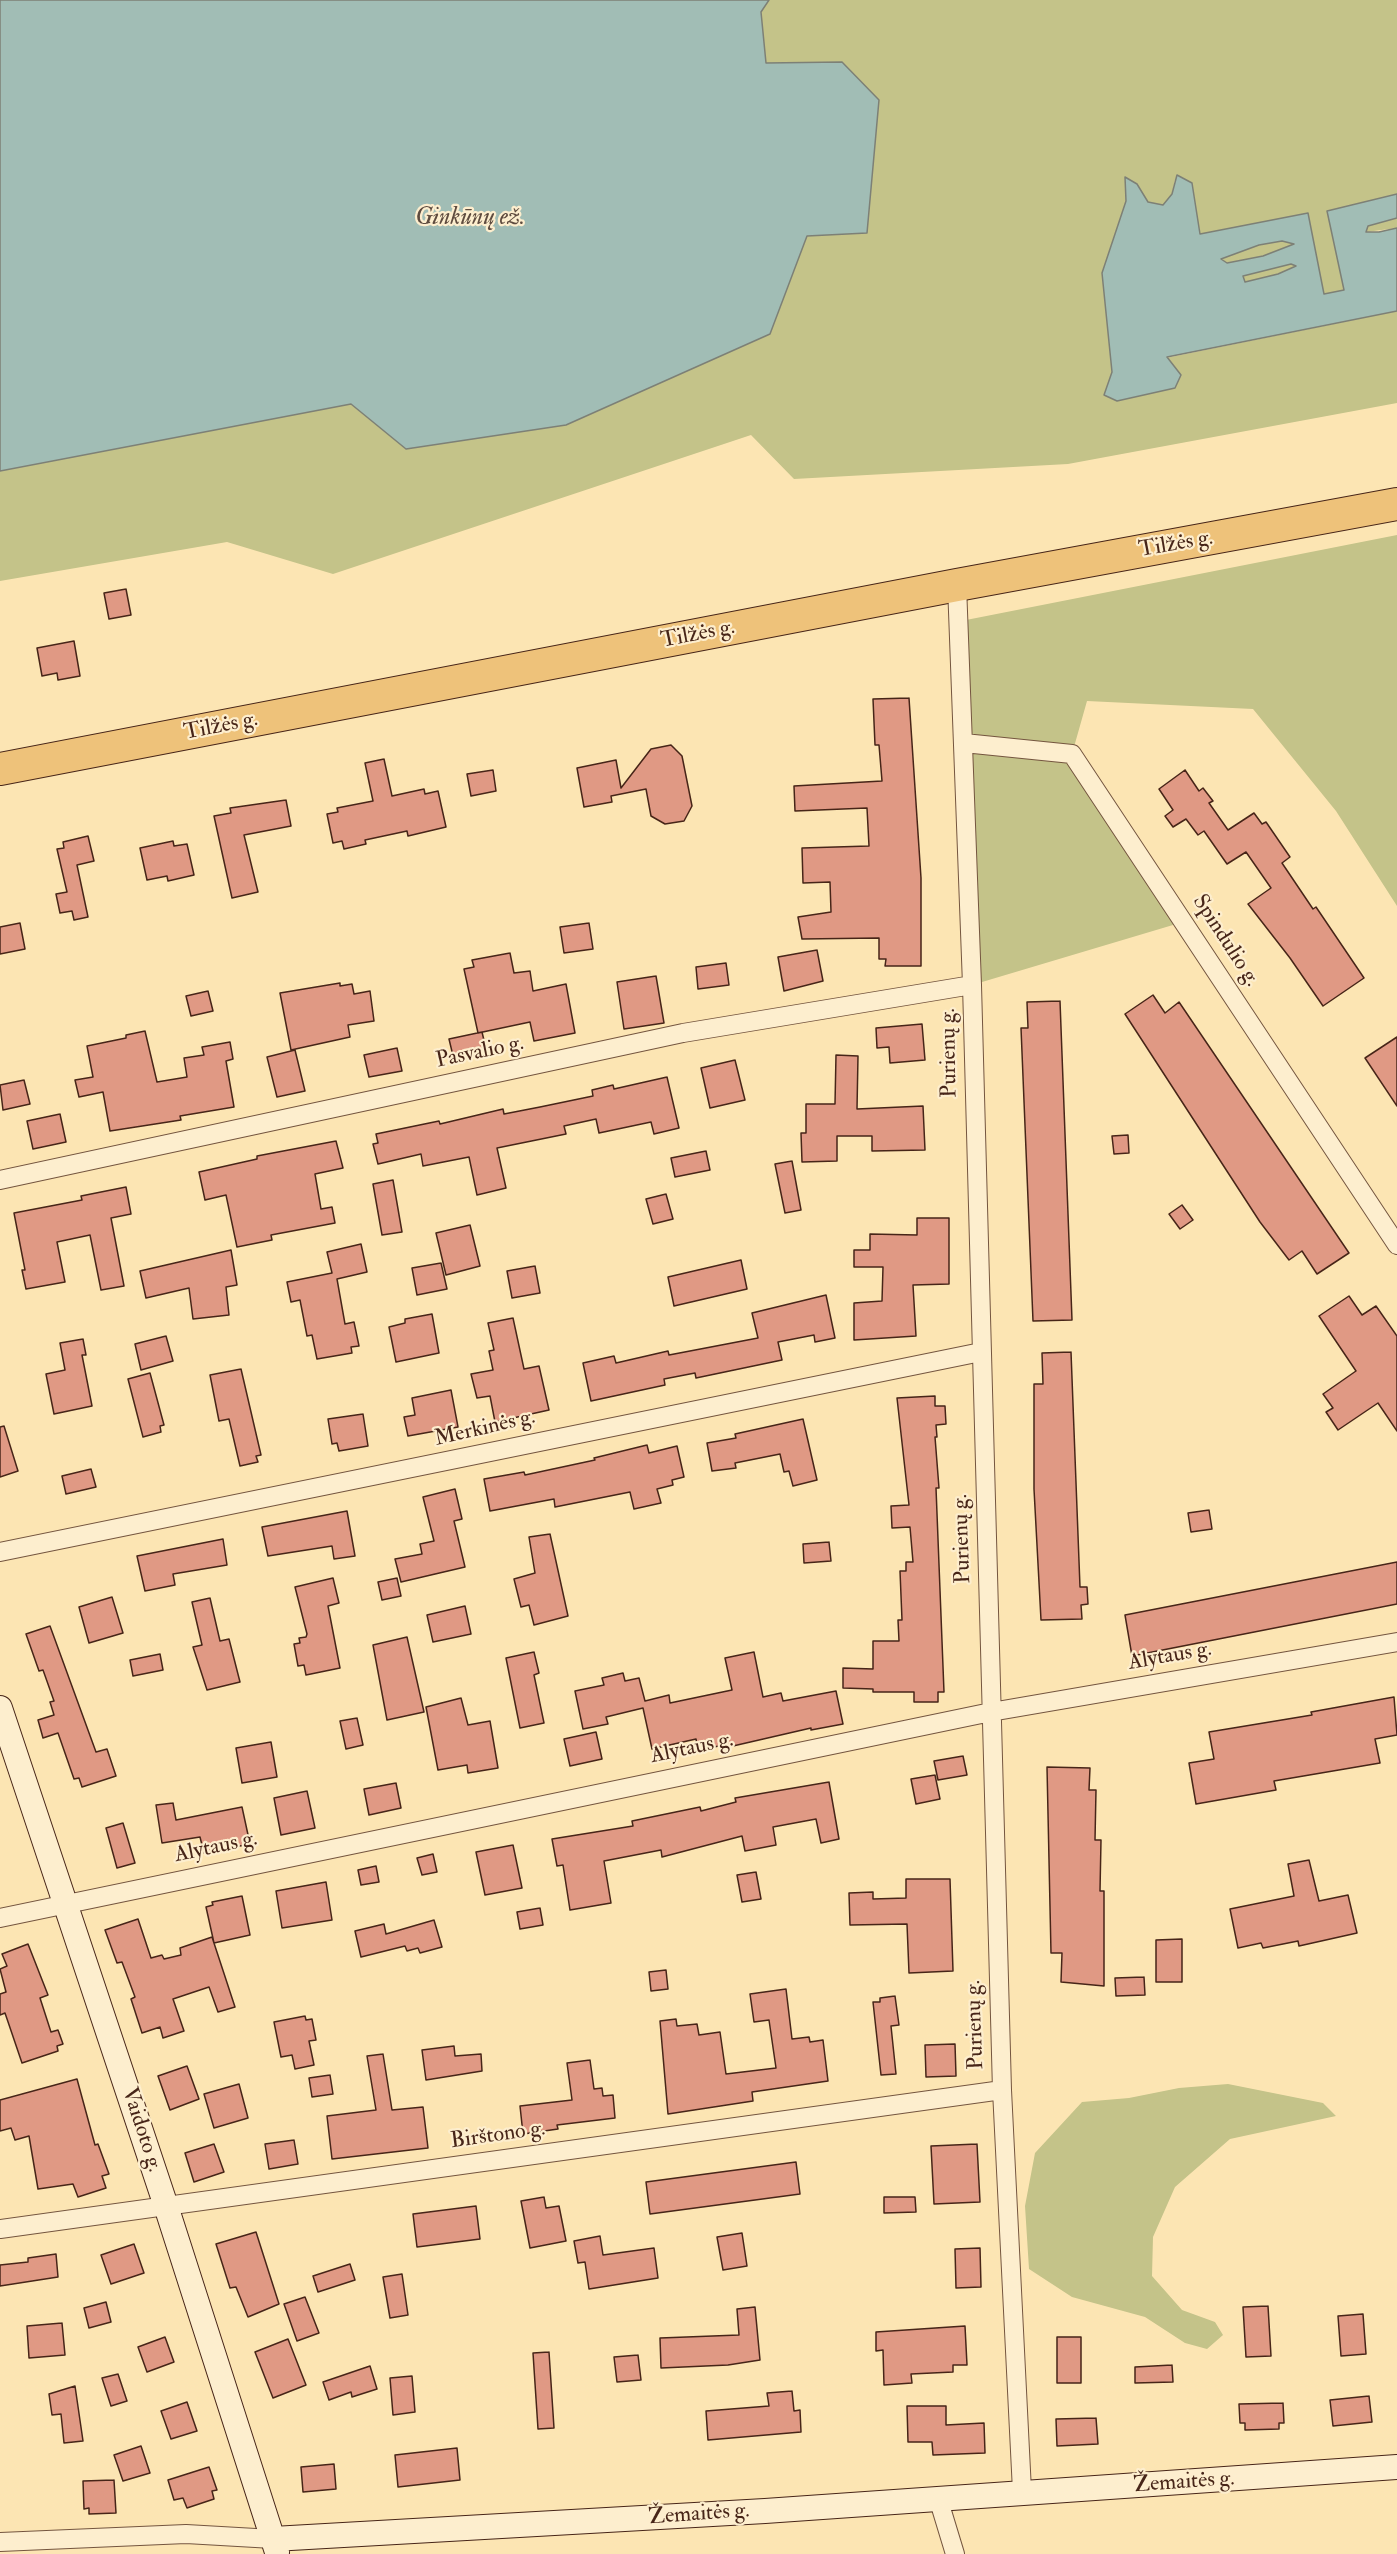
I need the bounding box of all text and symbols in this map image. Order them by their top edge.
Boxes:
water label: Ginkūnų ež. [415,205,525,233]
street label: Tilžės g. [1137,526,1215,564]
street label: Tilžės g. [659,615,737,655]
street label: Tilžės g. [182,707,260,747]
street label: Spindulio g. [1186,890,1264,992]
street label: Purienų g. [936,1008,964,1098]
street label: Pasvalio g. [434,1031,526,1075]
street label: Merkinės g. [432,1405,538,1453]
street label: Purienų g. [948,1494,978,1584]
street label: Alytaus g. [1126,1637,1214,1677]
street label: Alytaus g. [648,1727,736,1771]
street label: Alytaus g. [172,1826,260,1870]
street label: Purienų g. [961,1980,991,2070]
street label: Vaidoto g. [115,2084,167,2176]
street label: Birštono g. [449,2116,547,2156]
street label: Žemaitės g. [1133,2466,1235,2500]
street label: Žemaitės g. [648,2498,750,2532]

